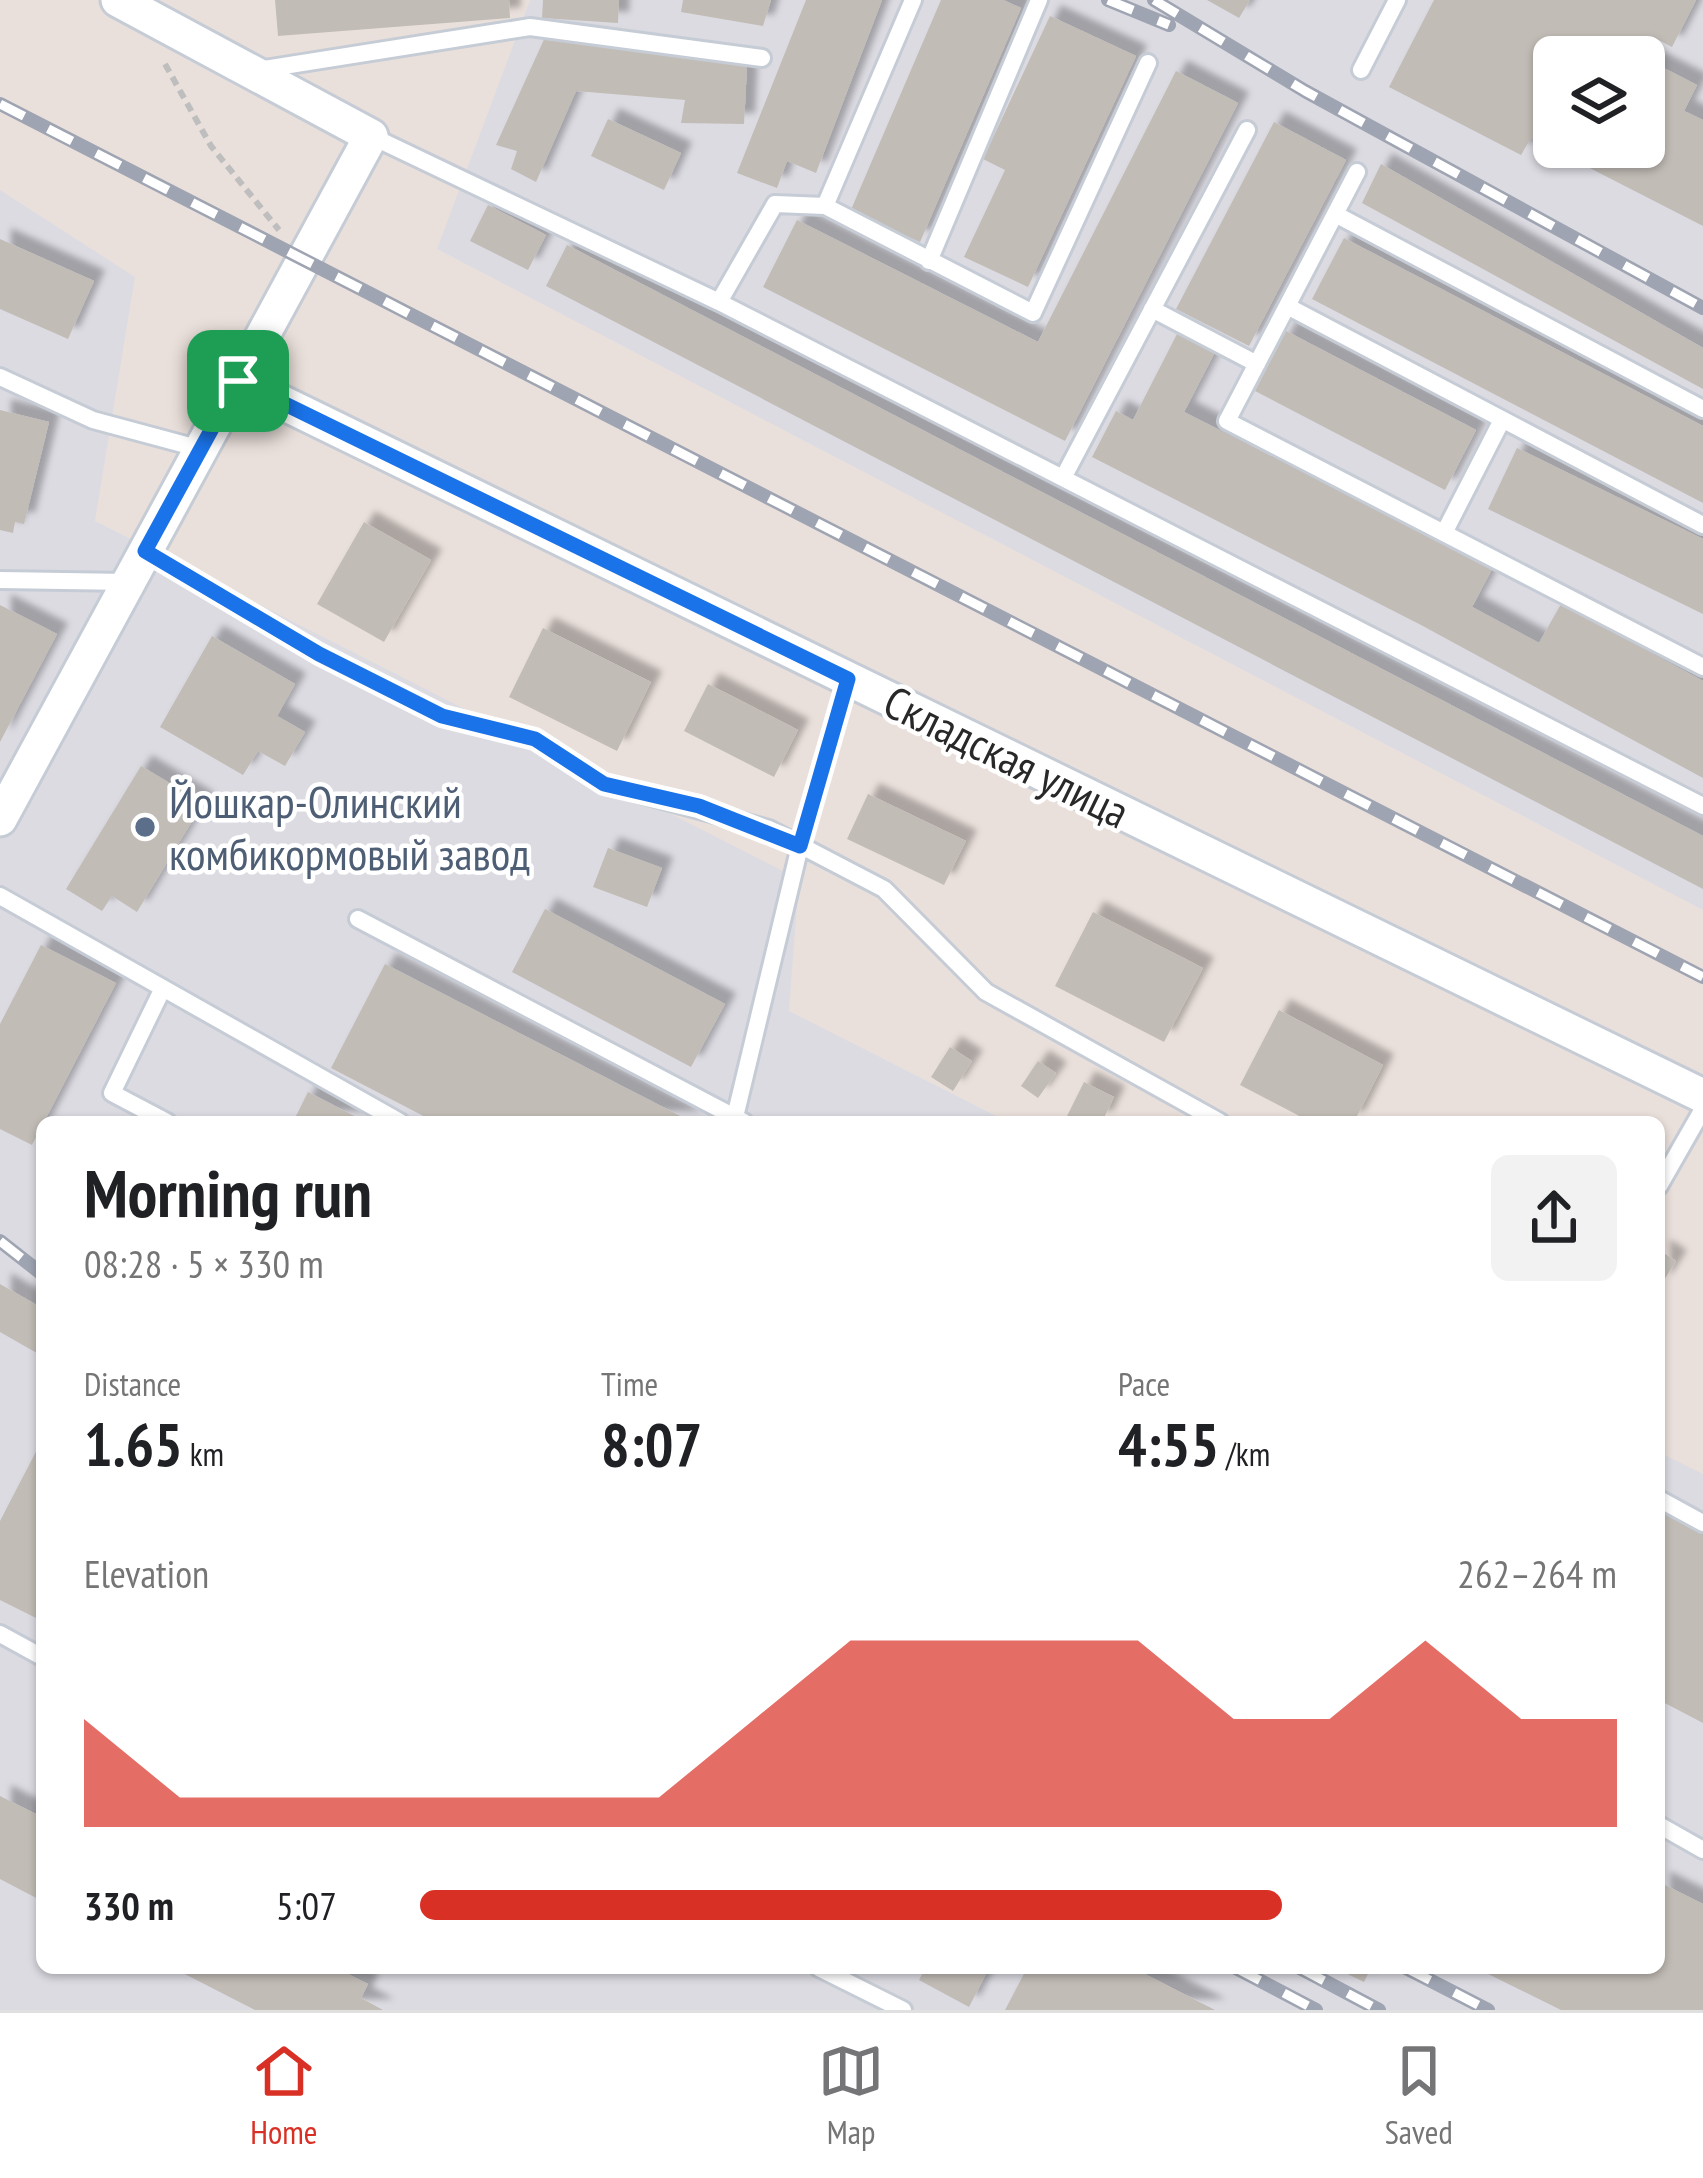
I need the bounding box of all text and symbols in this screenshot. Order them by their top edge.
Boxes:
map controls [1533,36,1665,168]
button: layers [1533,36,1665,168]
pin [187,330,289,432]
icon: arrive [205,348,271,414]
street label: Складская улица [875,672,1139,840]
place label: Йошкар-Олинский комбикормовый завод [169,772,530,882]
marker: Йошкар-Олинский комбикормовый завод [132,814,158,840]
text: Morning run [84,1150,372,1235]
button: share [1491,1155,1617,1281]
text: 08:28 · 5 × 330 m [84,1238,324,1289]
text: Distance [84,1362,181,1405]
text: Time [601,1362,658,1405]
text: Pace [1118,1362,1170,1405]
text: 1.65 [84,1405,183,1483]
text: 8:07 [601,1405,702,1483]
text: 4:55 [1118,1405,1219,1483]
text: km [183,1432,224,1475]
text: /km [1219,1432,1270,1475]
text: Elevation [84,1548,209,1599]
text: 262–264 m [1457,1548,1617,1599]
text: 330 m [84,1880,174,1931]
text: 5:07 [276,1880,337,1931]
tab: Home [250,2038,317,2153]
tab: Map [818,2038,884,2153]
tab: Saved [1385,2038,1453,2153]

